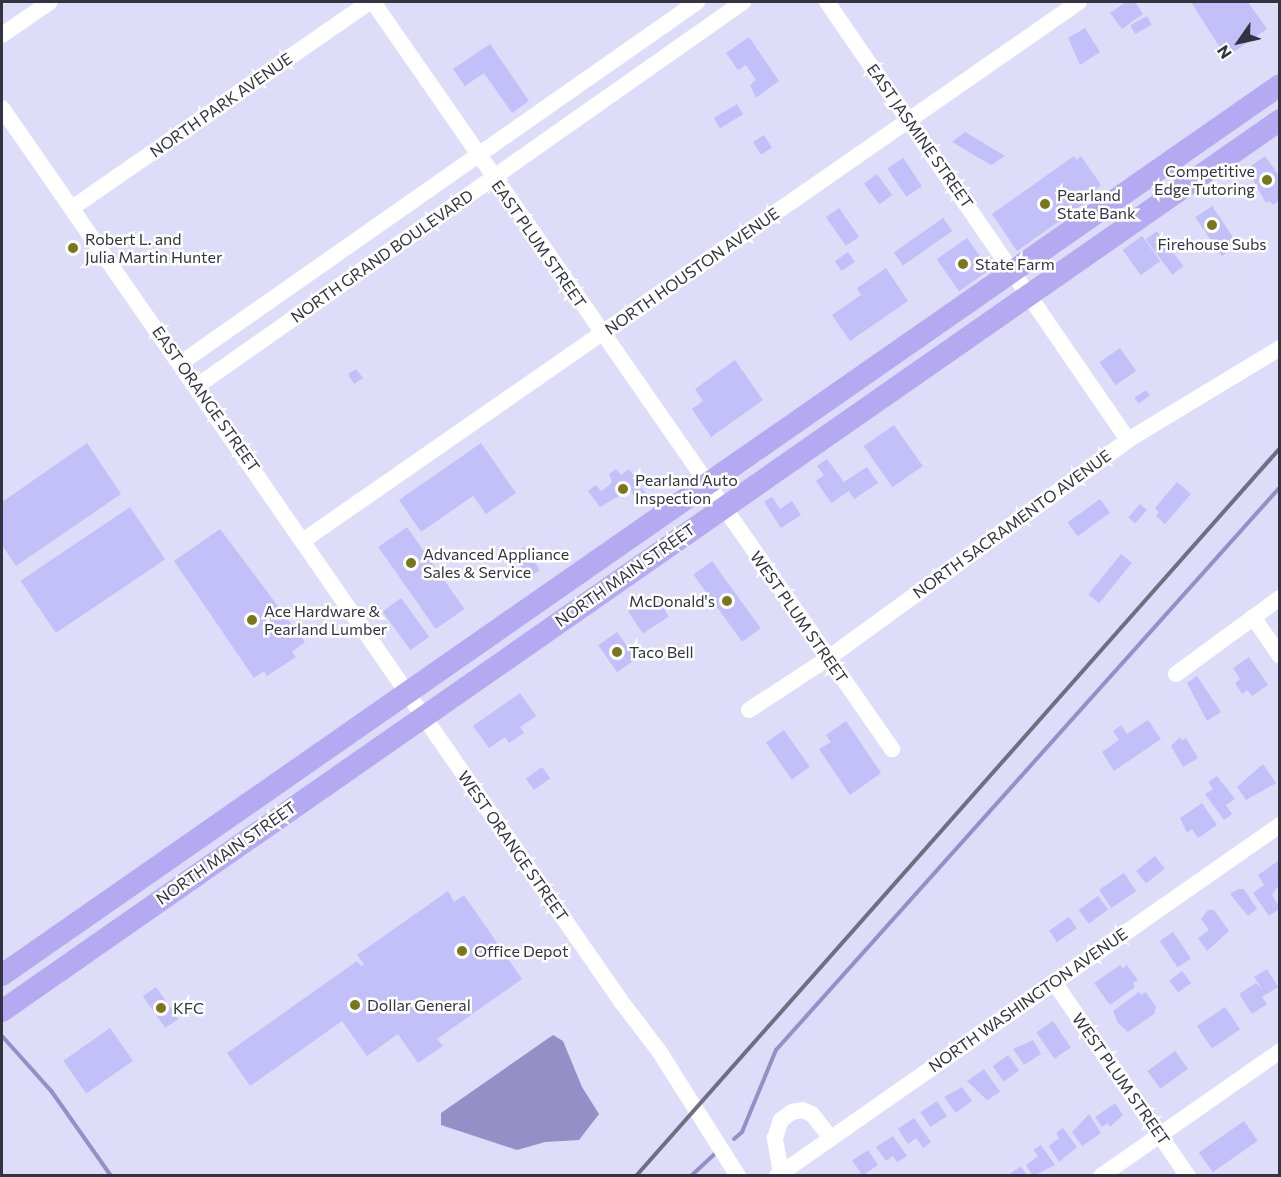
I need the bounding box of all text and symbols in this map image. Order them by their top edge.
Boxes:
north arrow [1209,12,1269,72]
text: N [1212,42,1235,63]
street label: NORTH PARK AVENUE [146,49,296,161]
street label: EAST JASMINE STREET [863,60,977,212]
place label: Competitive Edge Tutoring [1154,161,1255,199]
marker: Competitive Edge Tutoring [1260,173,1274,187]
street label: EAST PLUM STREET [488,176,590,312]
place label: Pearland State Bank [1057,185,1136,223]
street label: NORTH GRAND BOULEVARD [287,186,477,326]
marker: Pearland State Bank [1038,197,1052,211]
street label: NORTH HOUSTON AVENUE [601,203,783,339]
marker: Firehouse Subs [1205,218,1219,232]
place label: Robert L. and Julia Martin Hunter [85,229,222,267]
place label: Firehouse Subs [1157,234,1267,254]
marker: Robert L. and Julia Martin Hunter [66,241,80,255]
place label: State Farm [975,254,1055,274]
marker: State Farm [956,257,970,271]
street label: EAST ORANGE STREET [148,322,264,476]
street label: NORTH SACRAMENTO AVENUE [909,446,1115,602]
place label: Pearland Auto Inspection [635,470,738,508]
marker: Pearland Auto Inspection [616,482,630,496]
street label: NORTH MAIN STREET [551,519,699,631]
place label: Advanced Appliance Sales & Service [423,544,569,582]
street label: WEST PLUM STREET [746,547,852,687]
marker: Advanced Appliance Sales & Service [404,556,418,570]
place label: McDonald's [629,591,715,611]
marker: McDonald's [720,594,734,608]
place label: Ace Hardware & Pearland Lumber [264,601,387,639]
marker: Ace Hardware & Pearland Lumber [245,613,259,627]
place label: Taco Bell [629,642,694,662]
marker: Taco Bell [610,645,624,659]
street label: WEST ORANGE STREET [454,767,572,925]
street label: NORTH MAIN STREET [152,797,300,909]
street label: NORTH WASHINGTON AVENUE [925,924,1131,1076]
place label: Office Depot [474,941,569,961]
marker: Office Depot [455,944,469,958]
place label: Dollar General [367,995,471,1015]
place label: KFC [173,998,204,1018]
marker: Dollar General [348,998,362,1012]
marker: KFC [154,1001,168,1015]
street label: WEST PLUM STREET [1068,1009,1174,1149]

